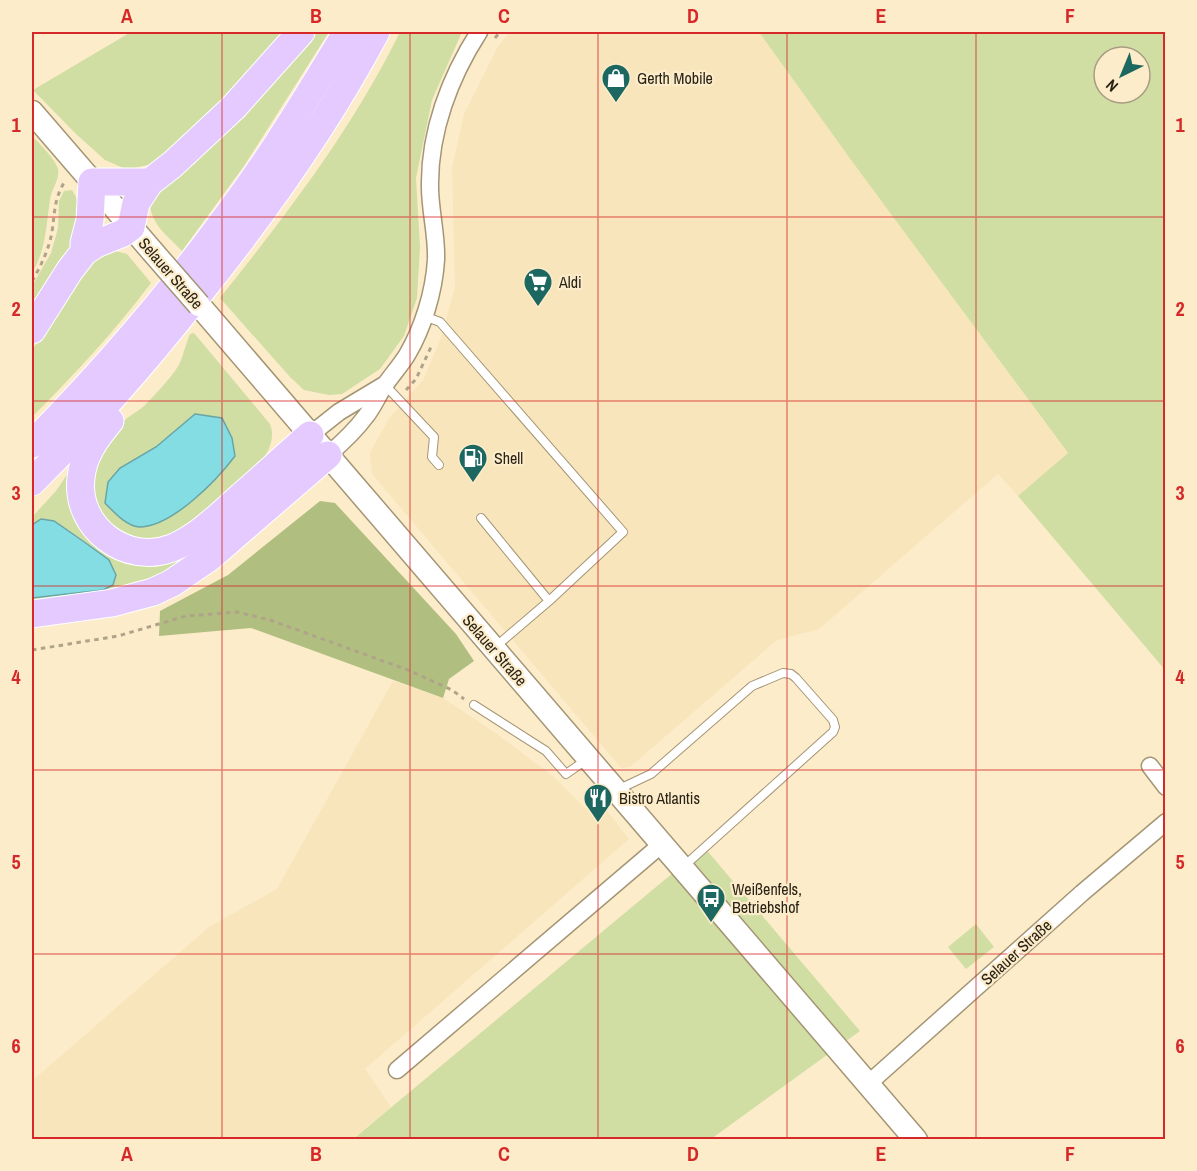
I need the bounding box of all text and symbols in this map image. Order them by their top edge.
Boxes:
text: A [121,2,133,29]
text: B [310,2,322,29]
text: C [498,2,510,29]
text: D [687,2,699,29]
text: E [876,2,887,29]
text: F [1065,2,1075,29]
north arrow [1092,45,1152,105]
shop icon: Gerth Mobile [600,62,632,104]
place label: Gerth Mobile [637,67,713,89]
text: N [1101,75,1123,97]
text: 1 [11,111,21,138]
text: 1 [1175,111,1185,138]
street label: Selauer Straße [134,232,208,314]
supermarket icon: Aldi [522,266,554,308]
place label: Aldi [558,271,582,293]
text: 2 [11,295,21,322]
text: 2 [1175,295,1185,322]
fuel station icon: Shell [457,442,489,484]
place label: Shell [494,447,523,469]
text: 3 [11,479,21,506]
text: 3 [1175,479,1185,506]
street label: Selauer Straße [458,609,532,691]
text: 4 [11,663,21,690]
text: 4 [1175,663,1185,690]
restaurant icon: Bistro Atlantis [582,782,614,824]
place label: Bistro Atlantis [619,787,700,809]
text: 5 [11,848,21,875]
text: 5 [1175,848,1185,875]
place label: Weißenfels, Betriebshof [732,878,802,918]
bus stop icon: Weißenfels, Betriebshof [695,882,727,924]
street label: Selauer Straße [976,914,1056,990]
text: 6 [11,1032,21,1059]
text: 6 [1175,1032,1185,1059]
text: A [121,1140,133,1167]
text: B [310,1140,322,1167]
text: C [498,1140,510,1167]
text: D [687,1140,699,1167]
text: E [876,1140,887,1167]
text: F [1065,1140,1075,1167]

